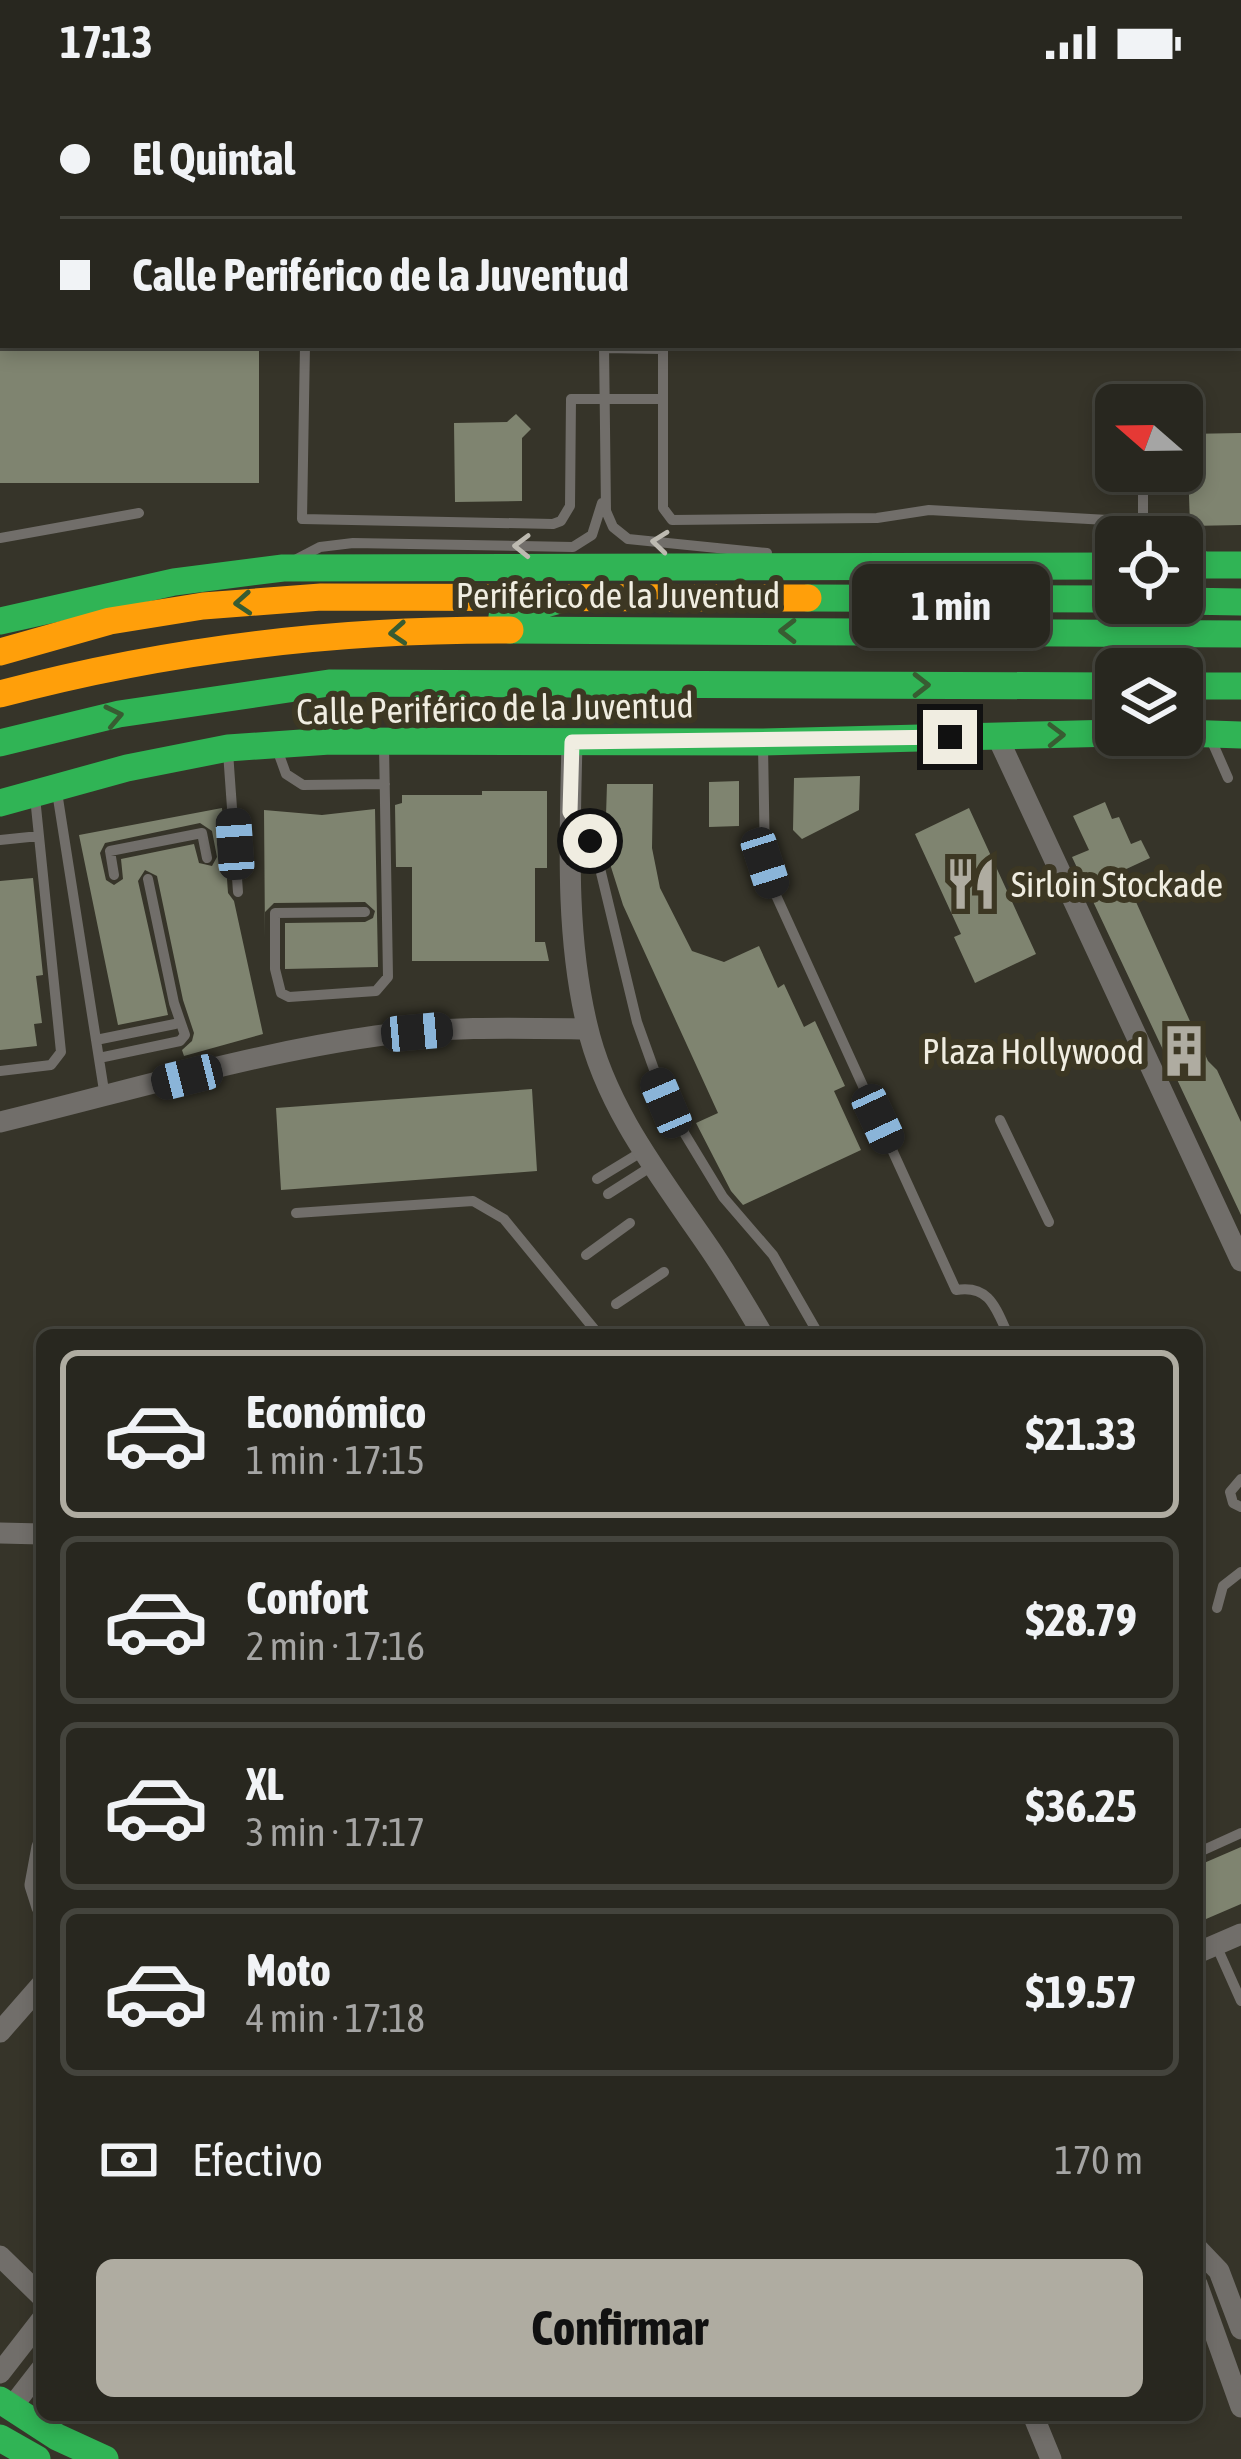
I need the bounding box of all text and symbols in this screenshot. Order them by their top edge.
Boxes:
text: 17:13 [60,16,153,68]
text: El Quintal [132,133,295,185]
text: Calle Periférico de la Juventud [132,249,629,301]
north arrow [1095,384,1203,492]
map controls [1095,384,1203,756]
button: locate [1095,516,1203,624]
one-way arrow [650,530,669,555]
one-way arrow [512,534,531,560]
callout: 1 min [851,563,1049,647]
street label: Periférico de la Juventud [456,574,780,616]
text: 1 min [911,584,991,628]
one-way arrow [233,589,252,615]
one-way arrow [778,618,796,644]
one-way arrow [388,620,407,646]
button: layers [1095,648,1203,756]
one-way arrow [913,672,931,698]
street label: Calle Periférico de la Juventud [296,684,694,732]
one-way arrow [103,704,123,730]
route end [923,710,977,764]
one-way arrow [1047,722,1066,748]
car [215,807,255,881]
route start [563,814,617,868]
car [737,823,793,903]
restaurant icon: Sirloin Stockade [942,855,1000,913]
place label: Sirloin Stockade [1011,863,1223,905]
car [380,1011,454,1053]
building icon: Plaza Hollywood [1155,1022,1213,1080]
place label: Plaza Hollywood [922,1030,1144,1072]
car [148,1051,226,1103]
car [635,1063,697,1143]
car [846,1079,910,1159]
icon: car [102,1380,210,1488]
text: Económico [246,1386,427,1438]
text: $21.33 [1025,1408,1137,1460]
text: 1 min · 17:15 [246,1438,425,1482]
icon: car [102,1566,210,1674]
text: Confort [246,1572,369,1624]
text: $28.79 [1025,1594,1137,1646]
text: 2 min · 17:16 [246,1624,425,1668]
icon: car [102,1752,210,1860]
text: XL [246,1758,284,1810]
text: $36.25 [1025,1780,1137,1832]
text: 3 min · 17:17 [246,1810,425,1854]
icon: car [102,1938,210,2046]
text: Moto [246,1944,331,1996]
text: $19.57 [1025,1966,1137,2018]
text: 4 min · 17:18 [246,1996,425,2040]
icon: cash [96,2127,162,2193]
text: Efectivo [192,2134,323,2186]
text: 170 m [1055,2138,1143,2182]
button: Confirmar [96,2259,1143,2397]

